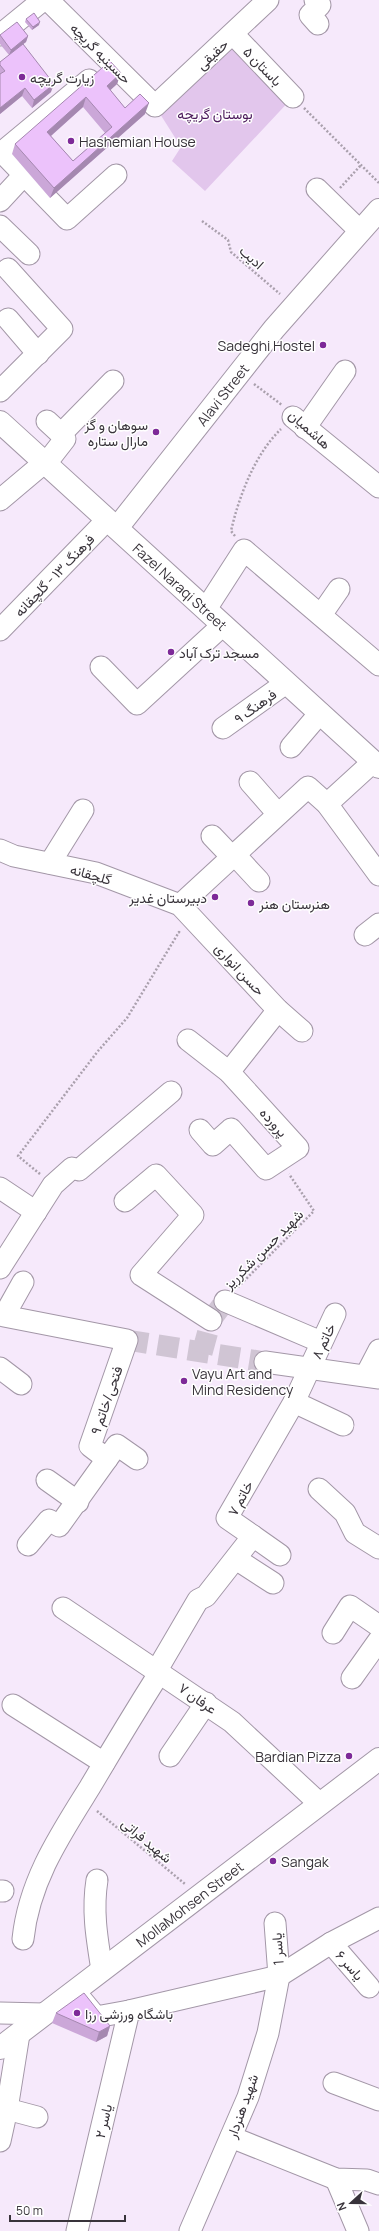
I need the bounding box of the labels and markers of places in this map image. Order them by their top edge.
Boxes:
place label: زیارت گریچه [30,68,95,88]
marker: زیارت گریچه [17,72,27,82]
place label: Hashemian House [79,132,196,151]
marker: Hashemian House [66,136,76,146]
place label: Sadeghi Hostel [218,336,315,355]
marker: Sadeghi Hostel [318,340,328,350]
place label: سوهان و گز مارال ستاره [83,415,148,451]
marker: سوهان و گز مارال ستاره [151,427,161,437]
place label: مسجد ترک آباد [179,643,259,662]
marker: مسجد ترک آباد [166,647,176,657]
place label: دبیرستان غدیر [128,888,207,907]
marker: دبیرستان غدیر [210,892,220,902]
place label: هنرستان هنر [258,894,330,913]
marker: هنرستان هنر [246,898,256,908]
place label: Vayu Art and Mind Residency [192,1364,294,1399]
marker: Vayu Art and Mind Residency [179,1376,189,1386]
place label: Bardian Pizza [255,1747,341,1766]
marker: Bardian Pizza [344,1751,354,1761]
place label: Sangak [281,1852,330,1871]
marker: Sangak [268,1856,278,1866]
place label: باشگاه ورزشی رزا [85,2004,173,2023]
marker: باشگاه ورزشی رزا [72,2008,82,2018]

